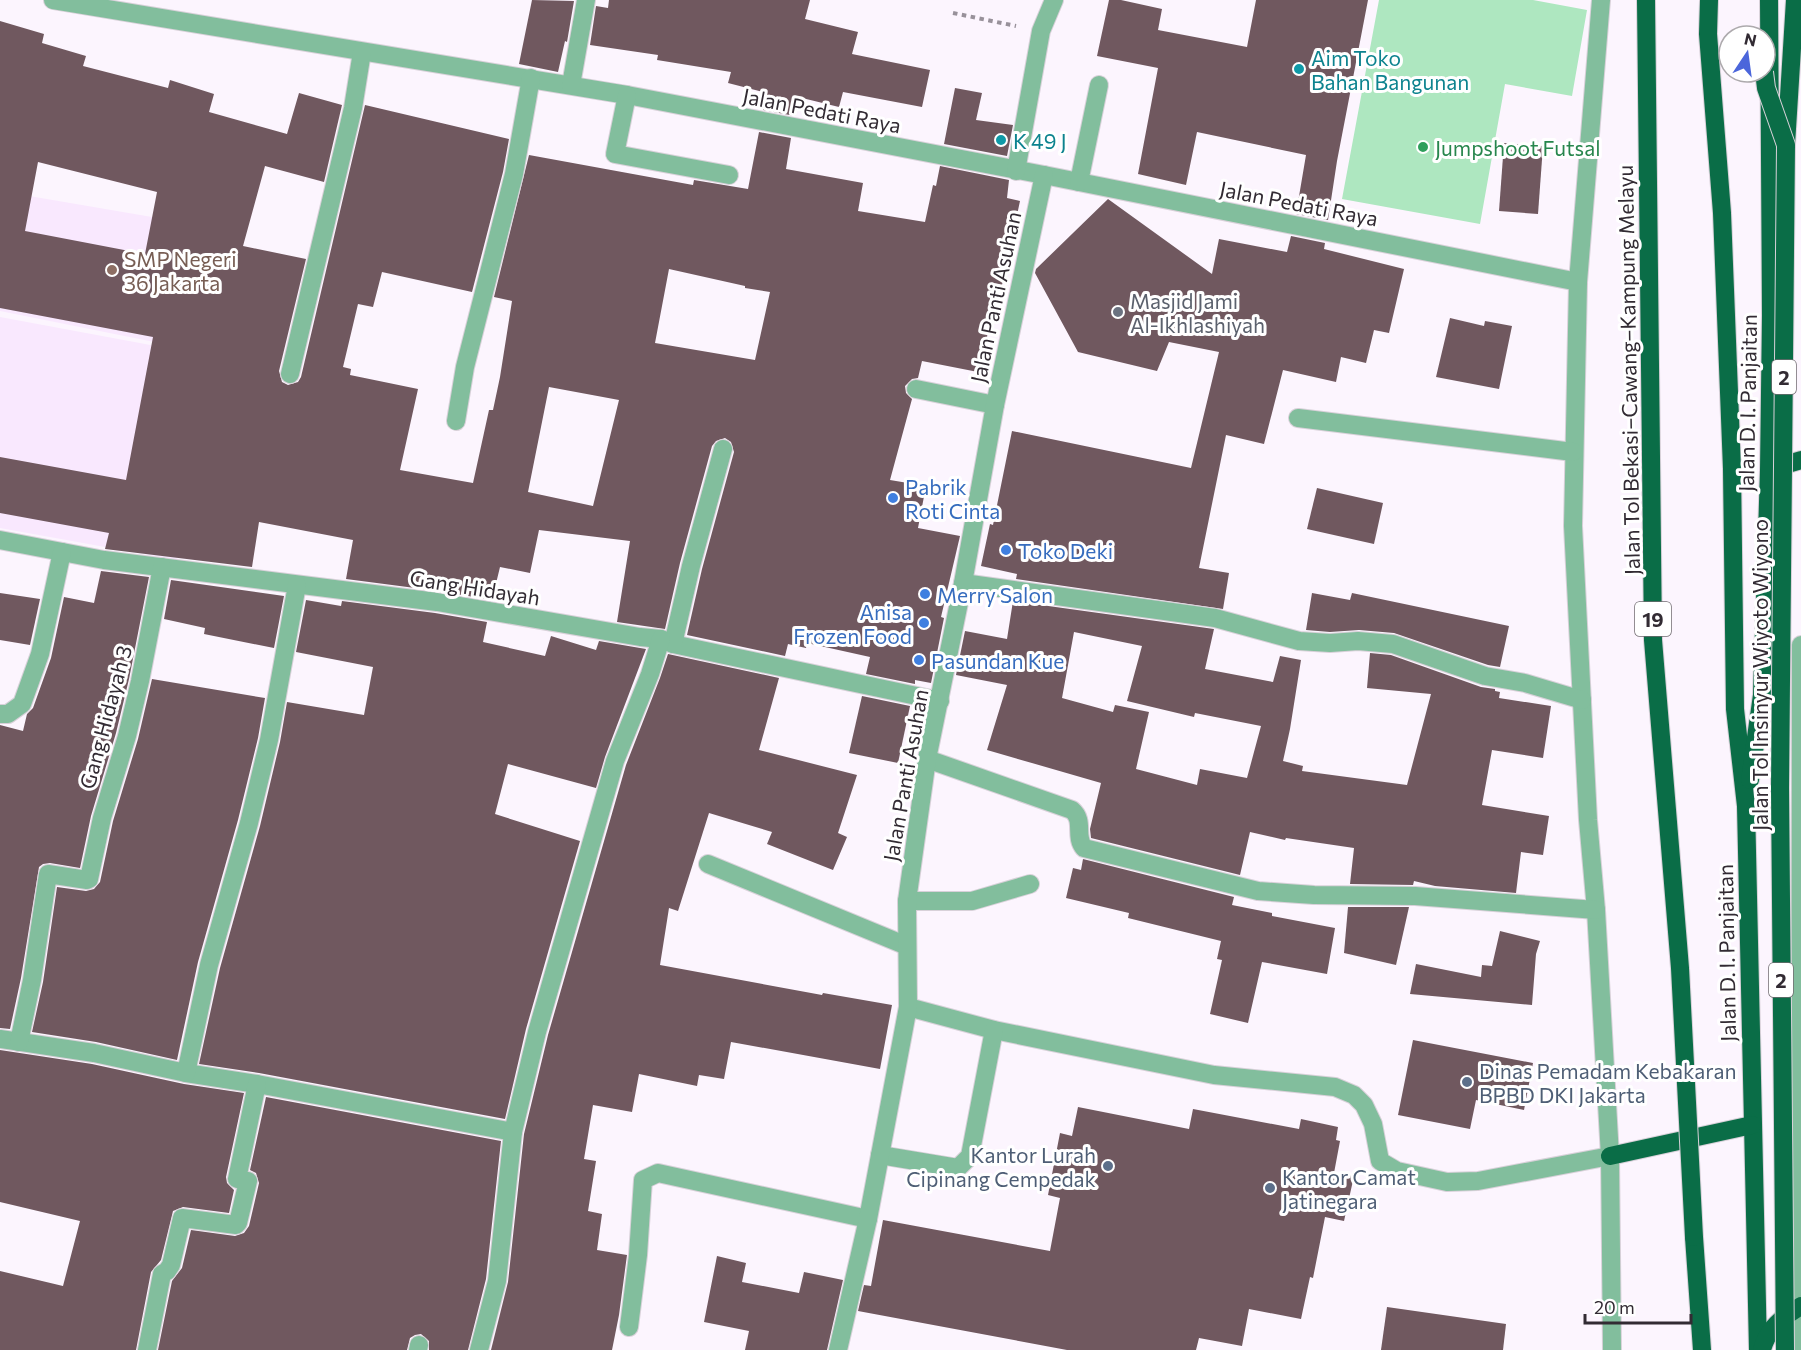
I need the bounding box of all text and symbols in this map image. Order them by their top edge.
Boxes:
north arrow [1717,24,1777,84]
text: N [1743,28,1758,50]
place label: Aim Toko Bahan Bangunan [1311,45,1469,94]
marker: Aim Toko Bahan Bangunan [1292,62,1306,76]
street label: Jalan Pedati Raya [741,82,903,138]
place label: K 49 J [1013,128,1067,153]
marker: K 49 J [994,133,1008,147]
place label: Jumpshoot Futsal [1435,135,1600,160]
marker: Jumpshoot Futsal [1416,140,1430,154]
street label: Jalan Tol Bekasi–Cawang–Kampung Melayu [1612,165,1644,575]
street label: Jalan Pedati Raya [1218,175,1380,231]
street label: Jalan Panti Asuhan [965,209,1025,385]
place label: SMP Negeri 36 Jakarta [124,246,237,295]
marker: SMP Negeri 36 Jakarta [105,263,119,277]
place label: Masjid Jami Al-Ikhlashiyah [1130,288,1265,337]
marker: Masjid Jami Al-Ikhlashiyah [1111,305,1125,319]
street label: Jalan D. I. Panjaitan [1733,314,1761,492]
road number: 2 [1772,360,1796,394]
place label: Pabrik Roti Cinta [905,474,1000,523]
marker: Pabrik Roti Cinta [886,491,900,505]
street label: Jalan Tol Insinyur Wiyoto Wiyono [1747,519,1772,831]
place label: Toko Deki [1018,538,1113,563]
marker: Toko Deki [999,543,1013,557]
street label: Gang Hidayah [408,564,542,610]
place label: Merry Salon [937,582,1053,607]
marker: Merry Salon [918,587,932,601]
place label: Anisa Frozen Food [793,599,912,648]
road number: 19 [1635,602,1671,636]
marker: Anisa Frozen Food [917,616,931,630]
street label: Gang Hidayah 3 [74,643,136,791]
place label: Pasundan Kue [931,648,1064,673]
marker: Pasundan Kue [912,653,926,667]
street label: Jalan Panti Asuhan [878,687,932,863]
street label: Jalan D. I. Panjaitan [1712,864,1740,1042]
road number: 2 [1769,963,1793,997]
place label: Dinas Pemadam Kebakaran BPBD DKI Jakarta [1479,1058,1737,1107]
marker: Dinas Pemadam Kebakaran BPBD DKI Jakarta [1460,1075,1474,1089]
place label: Kantor Lurah Cipinang Cempedak [906,1142,1096,1191]
marker: Kantor Lurah Cipinang Cempedak [1101,1159,1115,1173]
place label: Kantor Camat Jatinegara [1282,1164,1416,1213]
marker: Kantor Camat Jatinegara [1263,1181,1277,1195]
scale bar [1585,1287,1692,1325]
text: 20 m [1594,1296,1635,1318]

